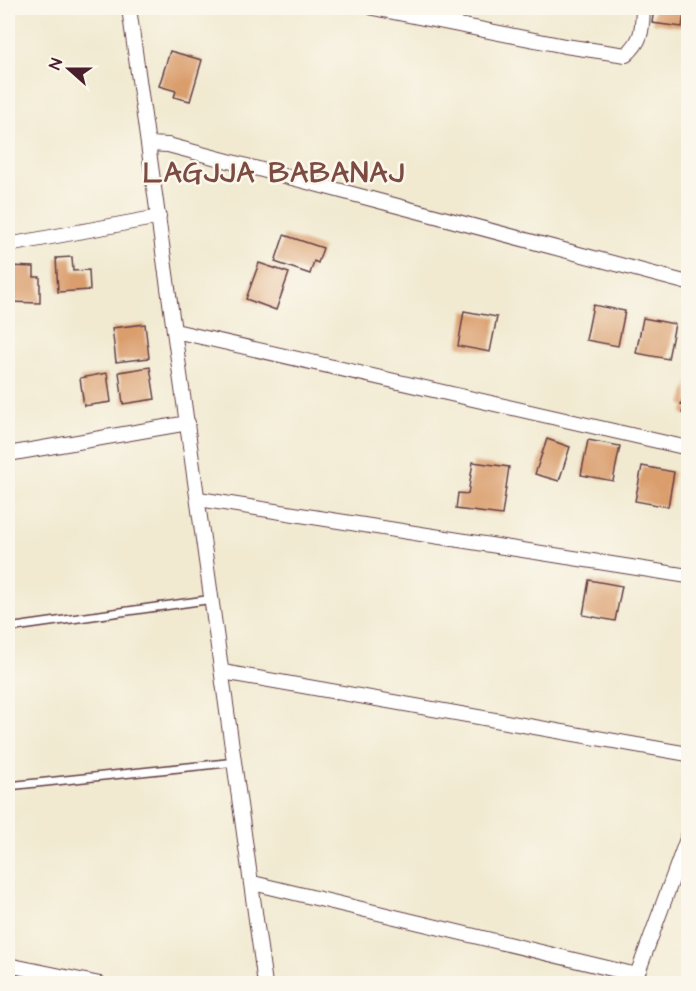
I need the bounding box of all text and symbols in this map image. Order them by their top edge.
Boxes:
north arrow [39,39,99,99]
text: N [44,55,68,73]
district label: LAGJJA BABANAJ [143,154,405,193]

